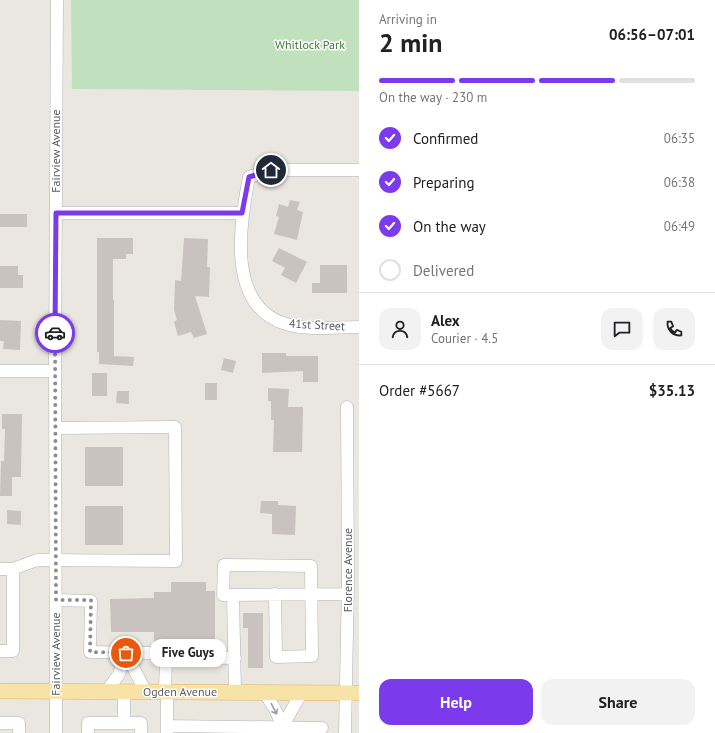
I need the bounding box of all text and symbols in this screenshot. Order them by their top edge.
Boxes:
text: Arriving in [379,11,437,28]
text: 06:56–07:01 [609,25,695,44]
text: 2 min [379,26,442,59]
park label: Whitlock Park [275,37,345,52]
text: On the way · 230 m [379,89,487,106]
street label: Fairview Avenue [48,109,63,193]
icon: check [379,127,401,149]
text: Confirmed [413,129,478,148]
text: 06:35 [664,130,695,147]
pin [254,153,288,187]
icon: home [260,159,282,181]
icon: check [379,171,401,193]
text: Preparing [413,173,475,192]
text: 06:38 [664,174,695,191]
icon: check [379,215,401,237]
text: On the way [413,217,486,236]
text: 06:49 [664,218,695,235]
text: Delivered [413,261,474,280]
button: person [379,308,421,350]
button: chat [601,308,643,350]
button: phone [653,308,695,350]
text: Alex [431,311,460,330]
courier [35,313,75,353]
street label: 41st Street [289,316,345,333]
icon: car [44,322,66,344]
text: Courier · 4.5 [431,330,498,347]
text: Order #5667 [379,381,460,400]
text: $35.13 [649,381,695,400]
street label: Florence Avenue [340,528,355,612]
street label: Fairview Avenue [48,612,63,696]
pin [109,636,143,670]
callout: Five Guys [150,639,226,667]
icon: bag [115,642,137,664]
text: Five Guys [162,644,214,661]
button: Help [379,679,533,725]
button: Share [541,679,695,725]
street label: Ogden Avenue [143,684,217,699]
one-way arrow [271,703,278,715]

